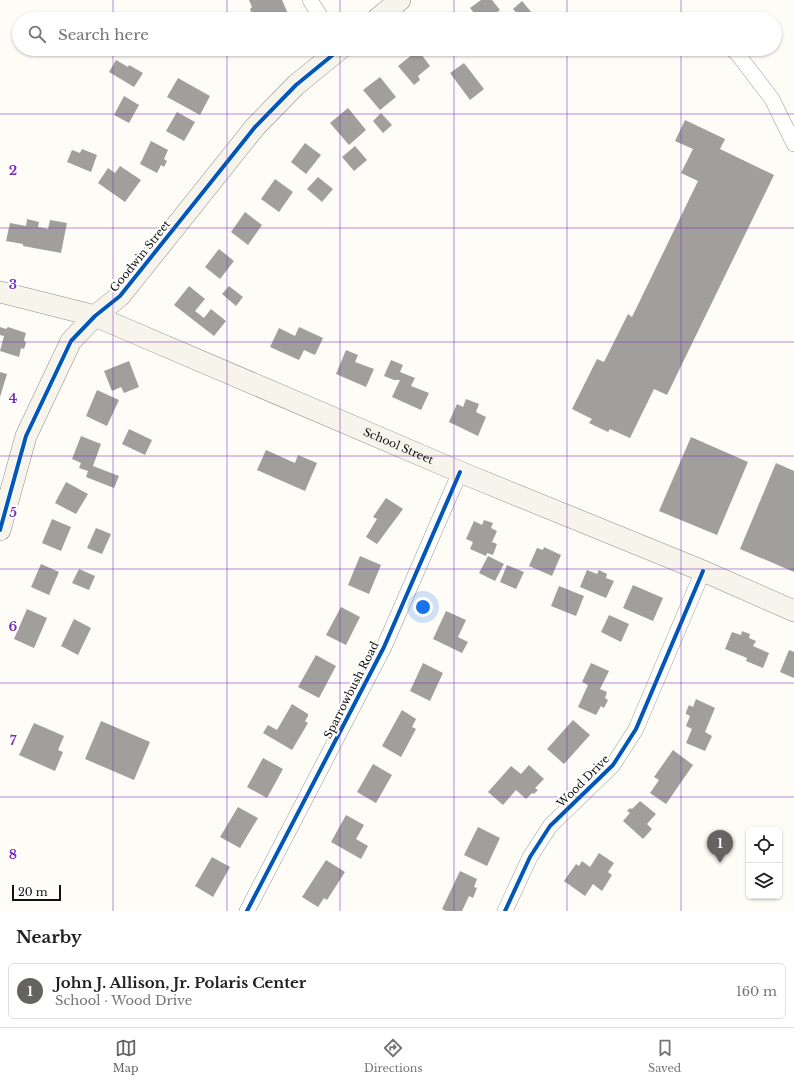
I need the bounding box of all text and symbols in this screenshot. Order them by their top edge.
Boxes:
search box [12,12,782,56]
icon: search [26,23,48,45]
text: Search here [58,25,149,44]
text: 2 [9,162,17,179]
street label: Goodwin Street [107,217,174,295]
text: 3 [9,276,17,293]
text: 4 [9,390,18,407]
street label: School Street [361,425,436,467]
text: 5 [9,504,17,521]
your location [413,597,433,617]
text: 6 [9,618,18,635]
street label: Sparrowbush Road [320,639,382,741]
text: 7 [10,732,17,749]
street label: Wood Drive [553,752,612,811]
map controls [746,827,782,899]
button: locate [746,827,782,863]
pin: 1 [707,830,733,863]
text: 8 [9,846,17,863]
button: layers [746,863,782,899]
scale bar [12,883,61,902]
text: 20 m [18,885,48,899]
text: Nearby [16,927,82,948]
text: John J. Allison, Jr. Polaris Center [55,973,306,992]
text: 1 [27,983,33,1000]
text: 160 m [736,983,777,1000]
text: School · Wood Drive [55,992,192,1009]
tab: Map [113,1037,138,1075]
tab: Directions [364,1037,422,1075]
tab: Saved [648,1037,681,1075]

